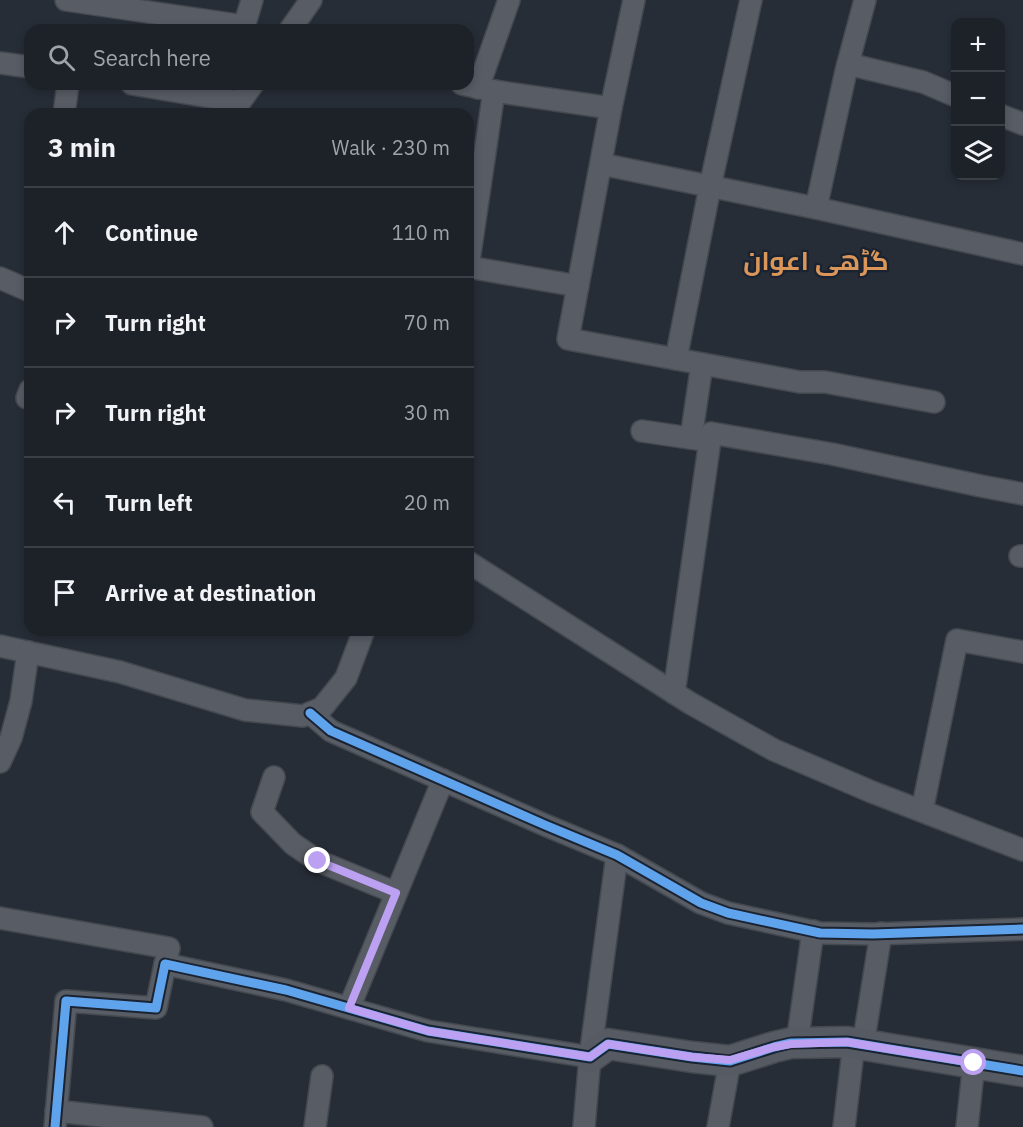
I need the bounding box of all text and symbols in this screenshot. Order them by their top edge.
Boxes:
map controls [951,18,1005,180]
button: + [951,18,1005,72]
search box [24,24,474,90]
icon: search [45,41,78,74]
text: Search here [93,43,211,72]
button: − [951,72,1005,126]
button: layers [951,126,1005,180]
text: 3 min [48,130,116,164]
text: Walk · 230 m [332,134,450,161]
icon: ahead [48,216,81,249]
text: Continue [105,218,198,247]
text: 110 m [392,219,450,246]
district label: گڑھی اعوان [743,243,889,277]
icon: right [48,306,81,339]
text: Turn right [105,308,206,337]
text: 70 m [404,309,450,336]
icon: right [48,396,81,429]
text: Turn right [105,398,206,427]
text: 30 m [404,399,450,426]
icon: left [48,486,81,519]
text: Turn left [105,488,193,517]
text: 20 m [404,489,450,516]
icon: arrive [48,576,81,609]
text: Arrive at destination [105,578,316,607]
route end [304,847,330,873]
route start [960,1049,986,1075]

